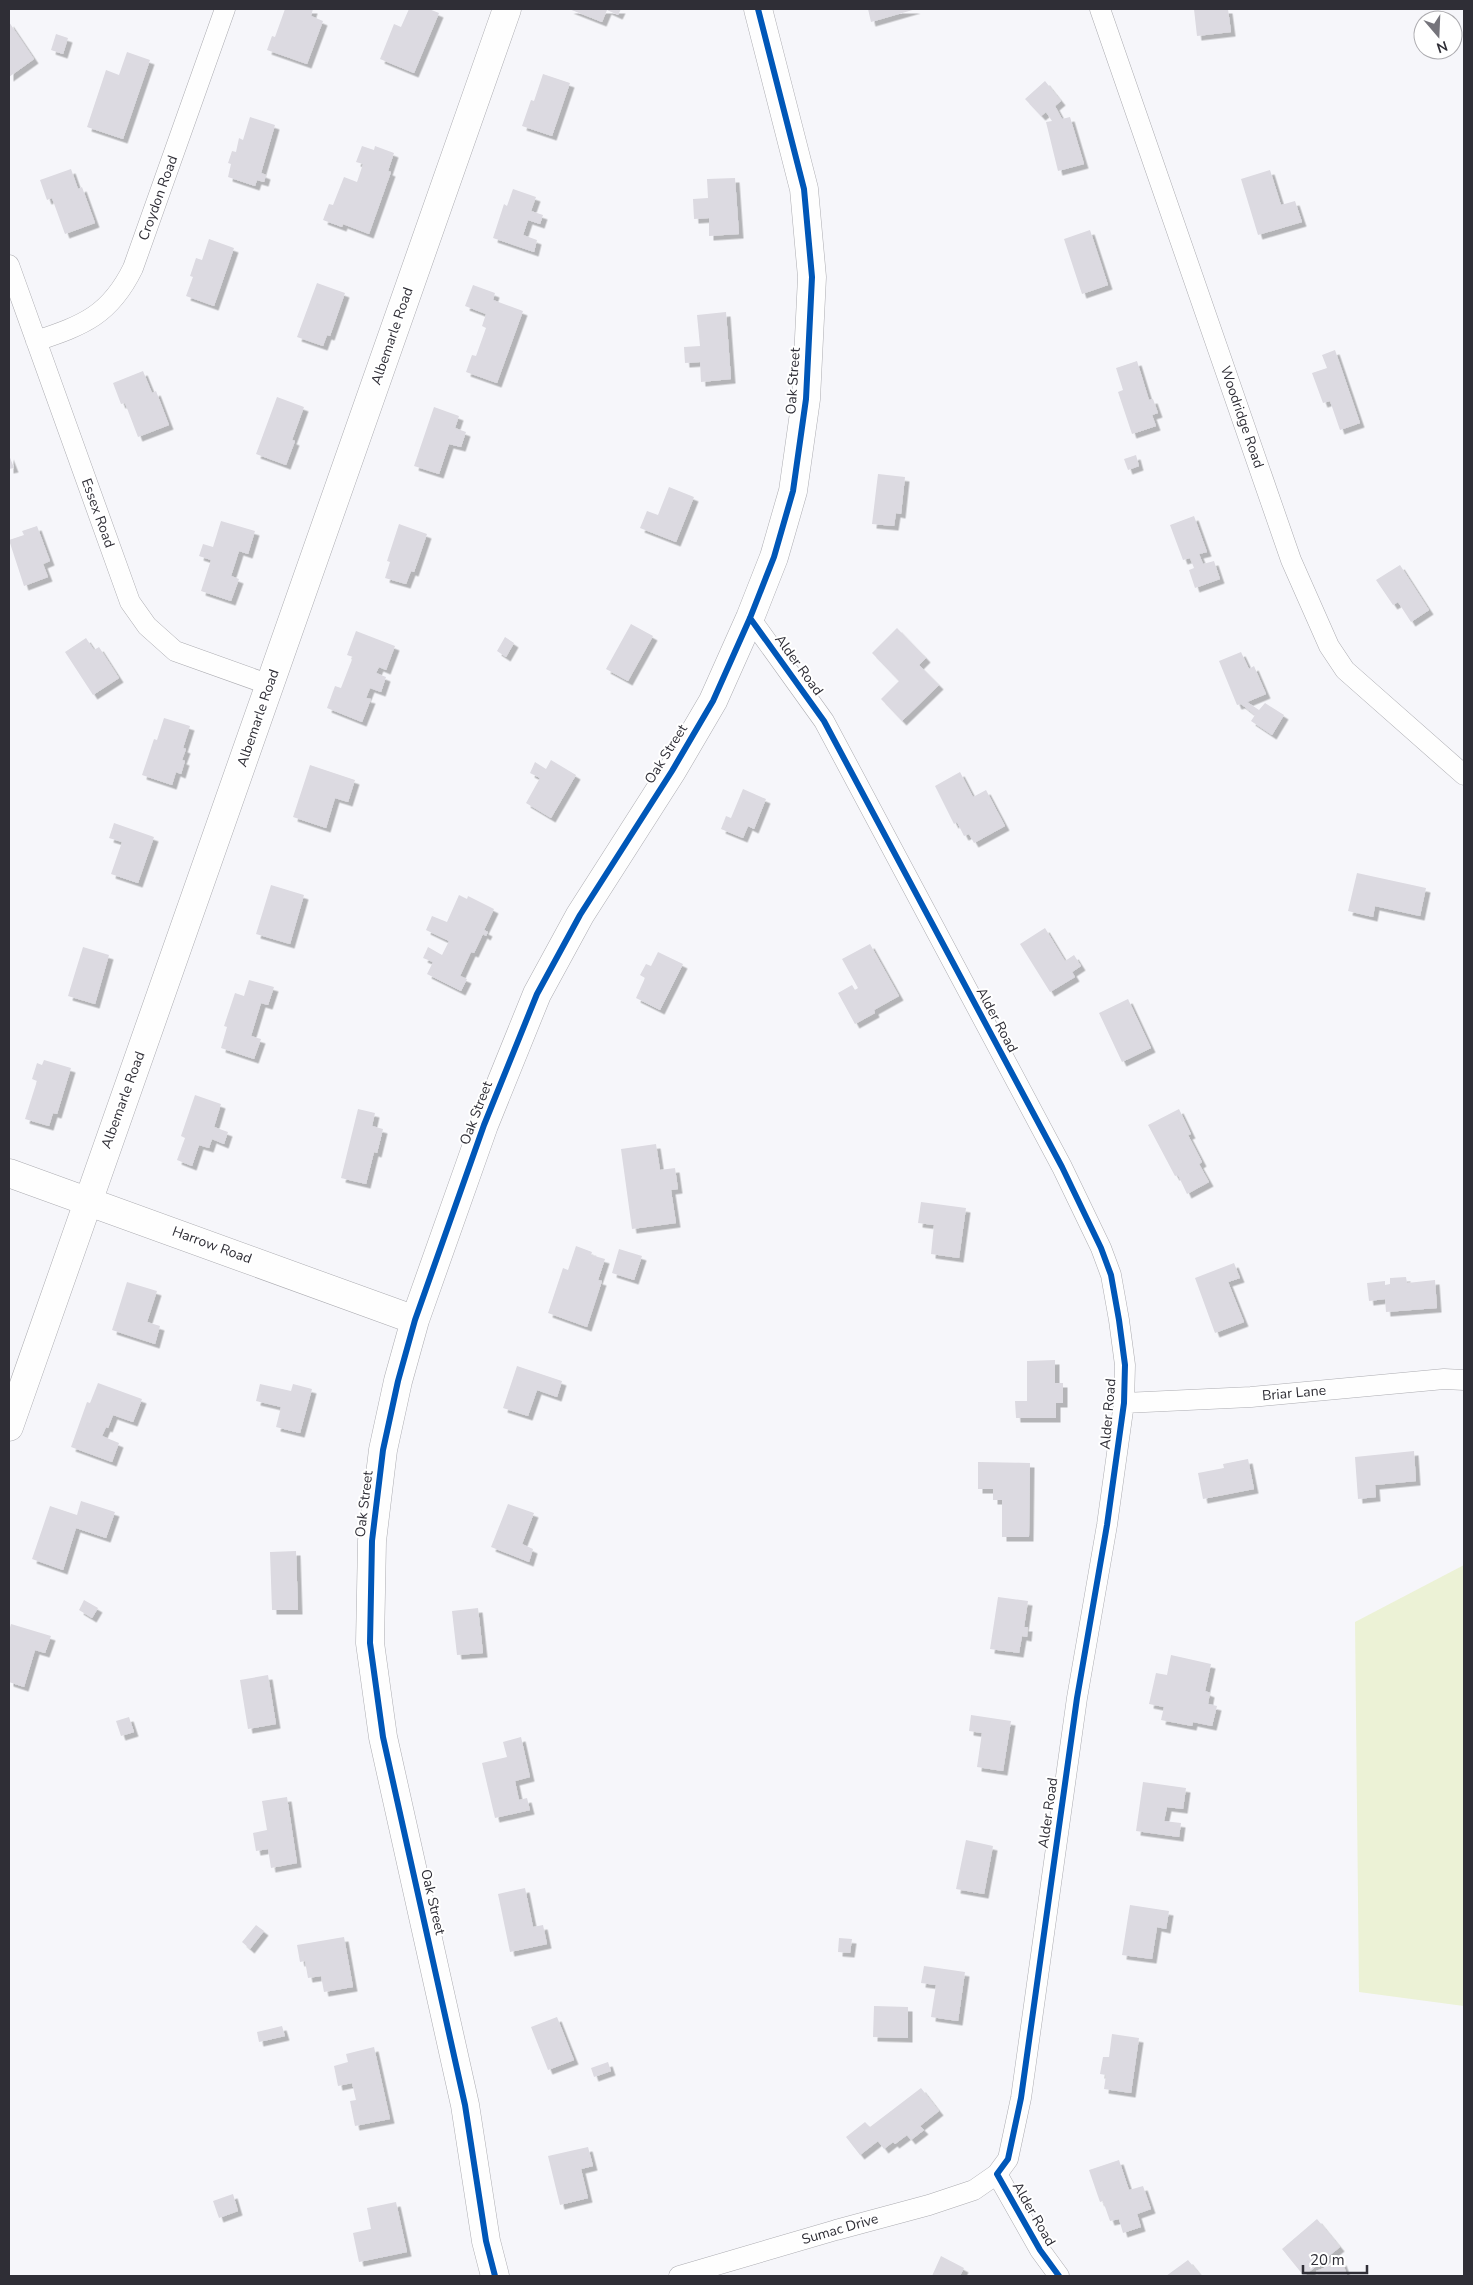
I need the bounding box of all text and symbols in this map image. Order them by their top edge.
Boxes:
north arrow [1413,10,1463,60]
text: N [1434,36,1450,58]
street label: Croydon Road [134,153,182,243]
street label: Albemarle Road [366,285,418,387]
street label: Oak Street [781,347,805,415]
street label: Woodridge Road [1216,364,1268,470]
street label: Essex Road [77,476,119,550]
street label: Alder Road [770,631,828,699]
street label: Albemarle Road [232,667,284,769]
street label: Oak Street [640,720,692,787]
street label: Alder Road [972,984,1022,1056]
street label: Albemarle Road [97,1049,149,1151]
street label: Oak Street [455,1078,497,1148]
street label: Harrow Road [169,1222,255,1268]
street label: Alder Road [1095,1378,1121,1450]
street label: Briar Lane [1261,1381,1327,1405]
street label: Oak Street [350,1470,378,1538]
street label: Alder Road [1034,1776,1062,1850]
street label: Oak Street [416,1867,450,1937]
street label: Alder Road [1008,2178,1060,2250]
street label: Sumac Drive [799,2209,881,2249]
scale bar [1303,2242,1367,2274]
text: 20 m [1310,2250,1345,2270]

